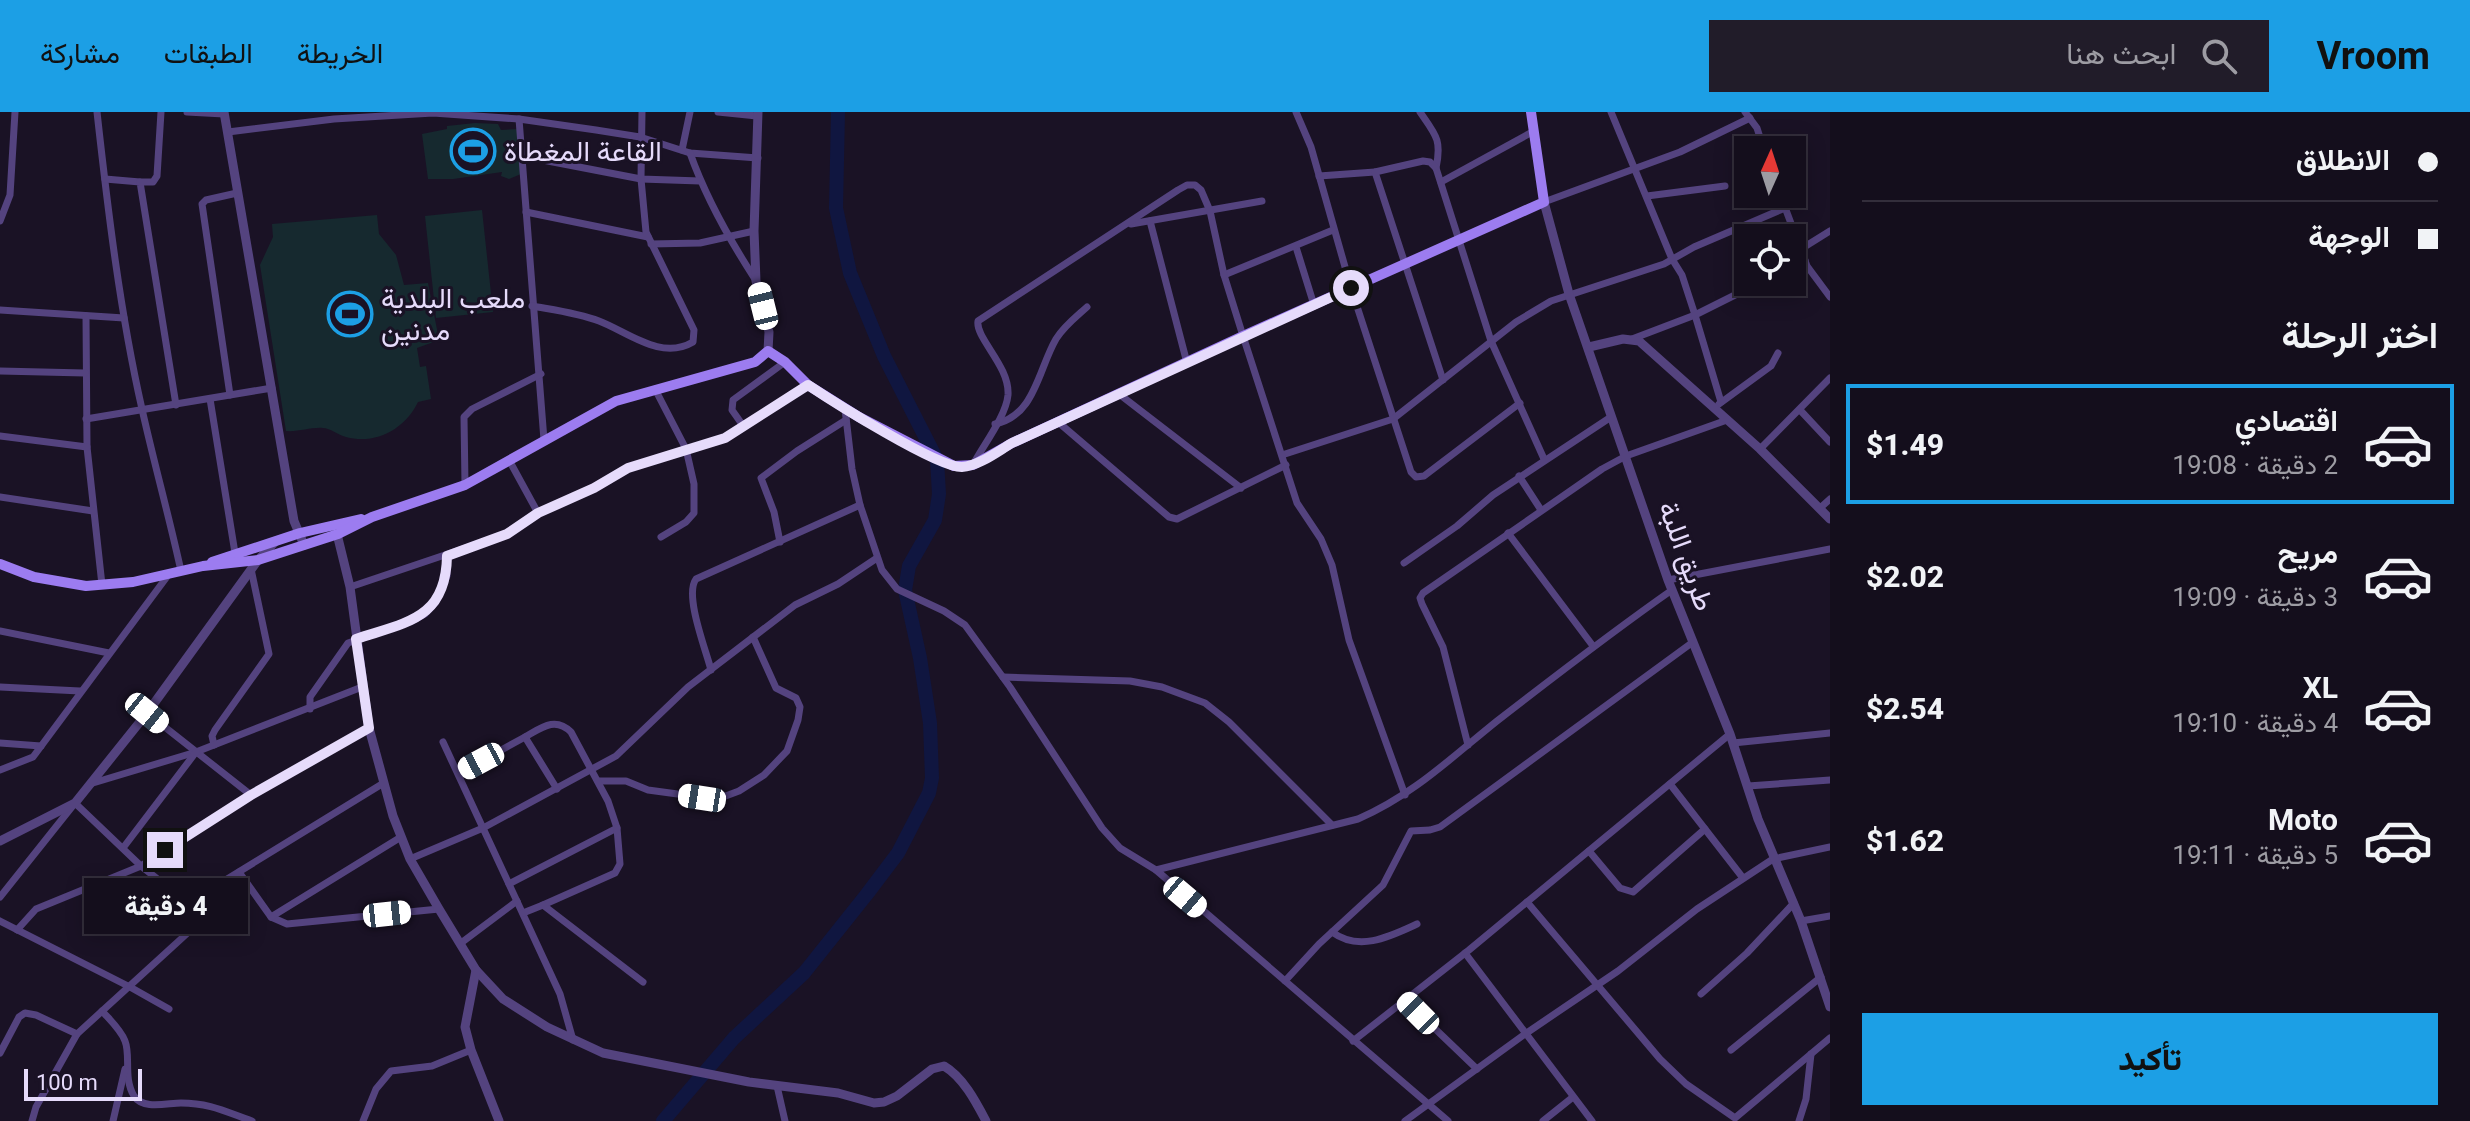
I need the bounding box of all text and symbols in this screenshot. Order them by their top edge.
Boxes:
search box [1709,20,2269,92]
icon: search [2197,34,2241,78]
text: Vroom [2317,34,2430,78]
text: ابحث هنا [2066,36,2177,71]
text: مشاركة [40,37,120,70]
text: الطبقات [164,37,253,70]
text: الخريطة [297,37,383,70]
sports icon: القاعة المغطاة [449,127,497,175]
place label: القاعة المغطاة [504,135,662,168]
north arrow [1734,136,1806,208]
map controls [1734,136,1806,296]
text: الانطلاق [2296,142,2390,177]
text: الوجهة [2308,219,2390,254]
button: locate [1734,224,1806,296]
route start [1333,270,1369,306]
car [746,280,780,332]
place label: ملعب البلدية مدنين [381,282,525,347]
sports icon: ملعب البلدية مدنين [326,290,374,338]
text: اختر الرحلة [2281,315,2438,357]
text: اقتصادي [2235,403,2338,438]
icon: car [2362,408,2434,480]
text: $1.49 [1866,427,1944,462]
text: 2 دقيقة · 19:08 [2172,450,2338,480]
street label: طريق اللبة [1651,497,1722,616]
text: مريح [2278,535,2338,570]
icon: car [2362,540,2434,612]
text: $2.02 [1866,559,1944,594]
text: 3 دقيقة · 19:09 [2172,582,2338,612]
text: XL [2303,670,2338,705]
icon: car [2362,672,2434,744]
car [121,689,173,737]
text: $2.54 [1866,691,1944,726]
text: 4 دقيقة · 19:10 [2172,708,2338,738]
car [454,739,508,783]
car [676,782,728,814]
text: Moto [2268,802,2338,837]
icon: car [2362,804,2434,876]
text: $1.62 [1866,823,1944,858]
route end [147,832,183,868]
text: 5 دقيقة · 19:11 [2172,840,2338,870]
car [1159,872,1211,922]
callout: 4 دقيقة [83,878,247,934]
text: 4 دقيقة [124,891,208,921]
car [362,900,412,928]
car [1393,988,1443,1038]
button: تأكيد [1862,1013,2438,1105]
scale bar [24,1065,142,1101]
text: 100 m [36,1070,98,1095]

